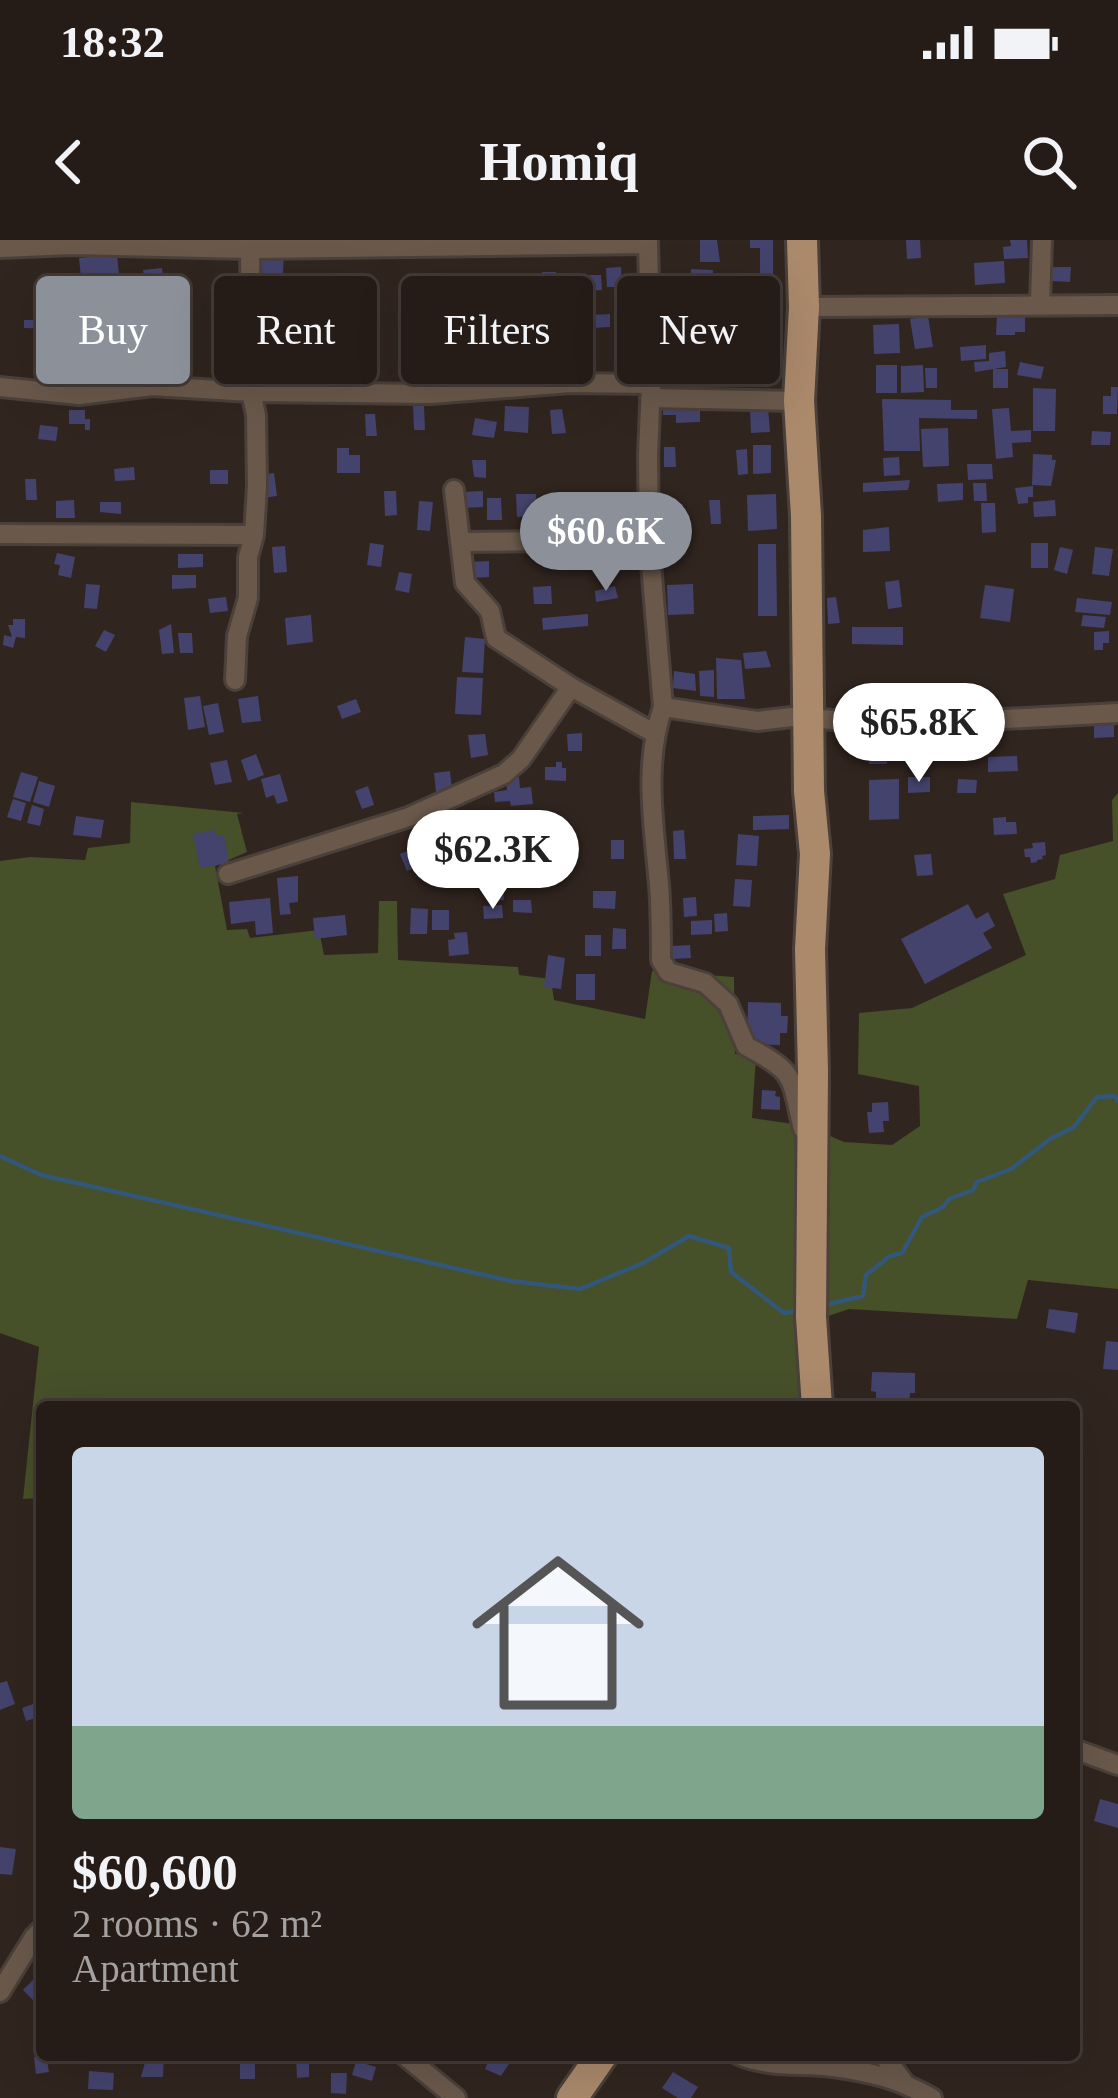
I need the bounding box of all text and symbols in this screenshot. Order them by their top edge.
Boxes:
text: 18:32 [60,17,165,67]
icon: back [36,129,102,195]
icon: search [1016,129,1082,195]
text: Homiq [479,132,639,192]
chip: Buy [36,276,190,384]
chip: Rent [214,276,377,384]
chip: Filters [401,276,593,384]
chip: New [617,276,780,384]
pin: $60.6K [508,492,704,594]
text: $60.6K [547,509,665,552]
pin: $65.8K [821,683,1017,785]
text: $65.8K [860,700,978,743]
pin: $62.3K [395,810,591,912]
text: $62.3K [434,827,552,870]
icon: home [450,1525,666,1741]
text: $60,600 [72,1844,238,1900]
text: 2 rooms · 62 m² [72,1902,322,1945]
text: Apartment [72,1947,239,1990]

